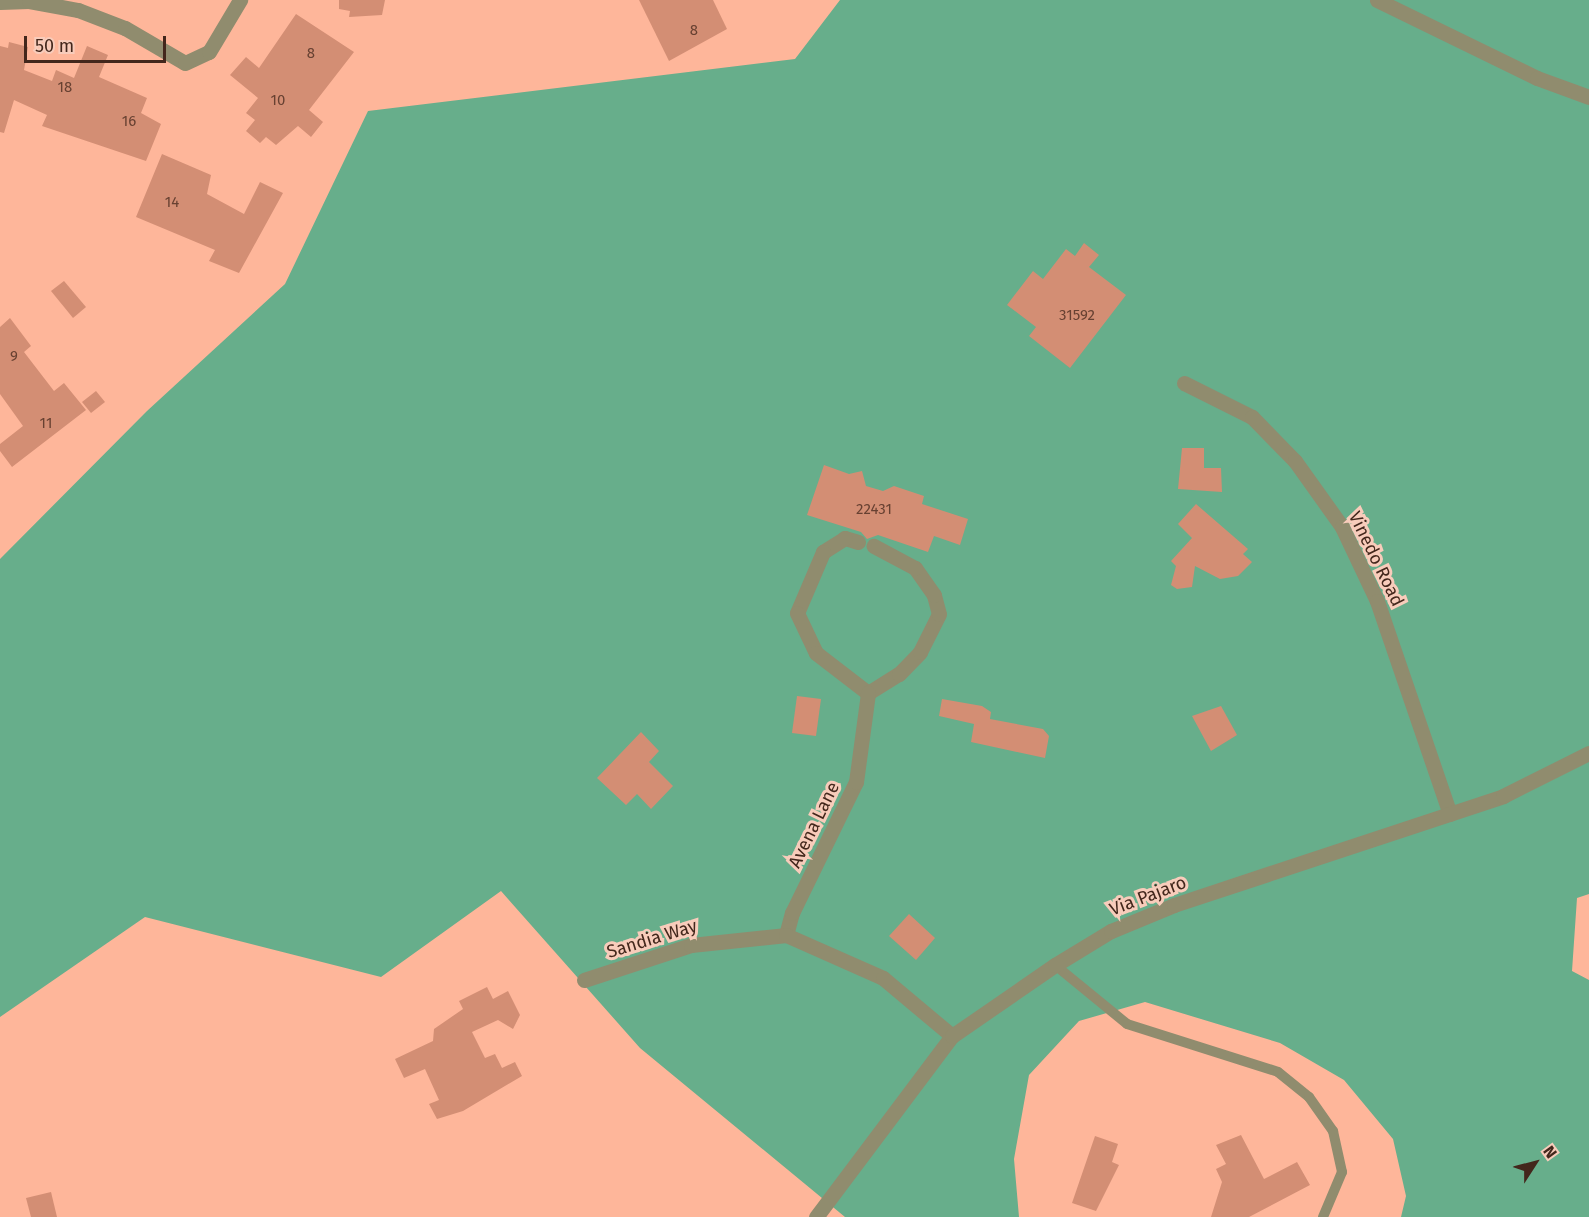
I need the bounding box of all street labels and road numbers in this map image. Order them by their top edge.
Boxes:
street label: Vinedo Road [1344,508,1408,610]
street label: Avena Lane [784,778,844,872]
street label: Via Pajaro [1107,871,1189,921]
street label: Sandia Way [604,915,700,963]

